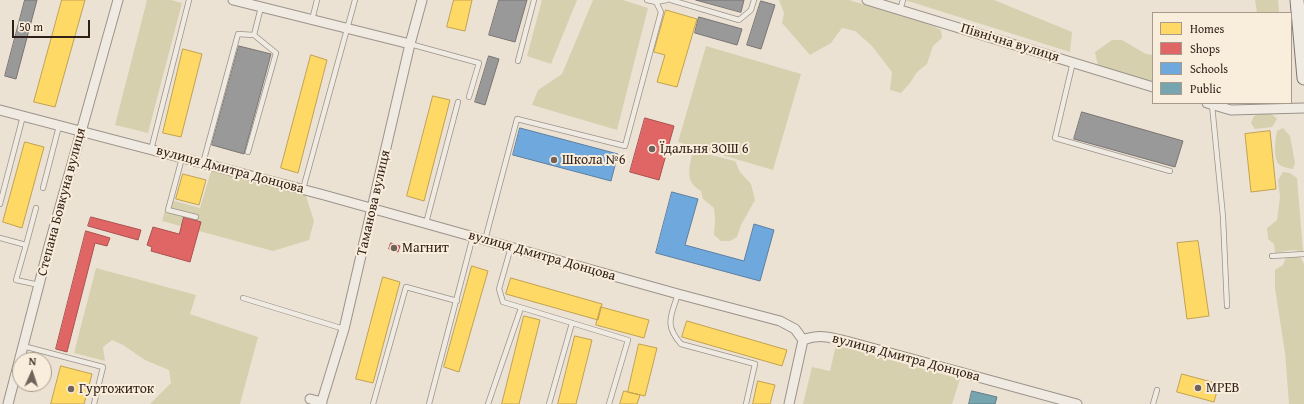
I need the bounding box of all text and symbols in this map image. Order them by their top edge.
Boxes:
scale bar [14,12,92,38]
legend [1152,12,1292,104]
text: 50 m [19,18,43,35]
street label: Північна вулиця [959,20,1061,66]
text: Homes [1190,20,1224,37]
text: Shops [1190,40,1220,57]
text: Schools [1190,60,1228,77]
text: Public [1190,80,1221,97]
street label: Степана Бовкуна вулиця [34,126,90,278]
place label: Їдальня ЗОШ 6 [660,141,748,157]
street label: вулиця Дмитра Донцова [154,142,306,198]
marker: Їдальня ЗОШ 6 [647,144,657,154]
street label: Таманова вулиця [354,148,394,258]
place label: Школа №6 [562,152,626,168]
marker: Школа №6 [549,155,559,165]
street label: вулиця Дмитра Донцова [466,227,618,285]
place label: Магнит [402,240,449,256]
marker: Магнит [389,243,399,253]
street label: вулиця Дмитра Донцова [830,330,982,386]
north arrow [12,352,52,392]
text: N [28,353,37,369]
place label: МРЕВ [1206,380,1240,396]
place label: Гуртожиток [79,381,154,397]
marker: МРЕВ [1193,383,1203,393]
marker: Гуртожиток [66,384,76,394]

